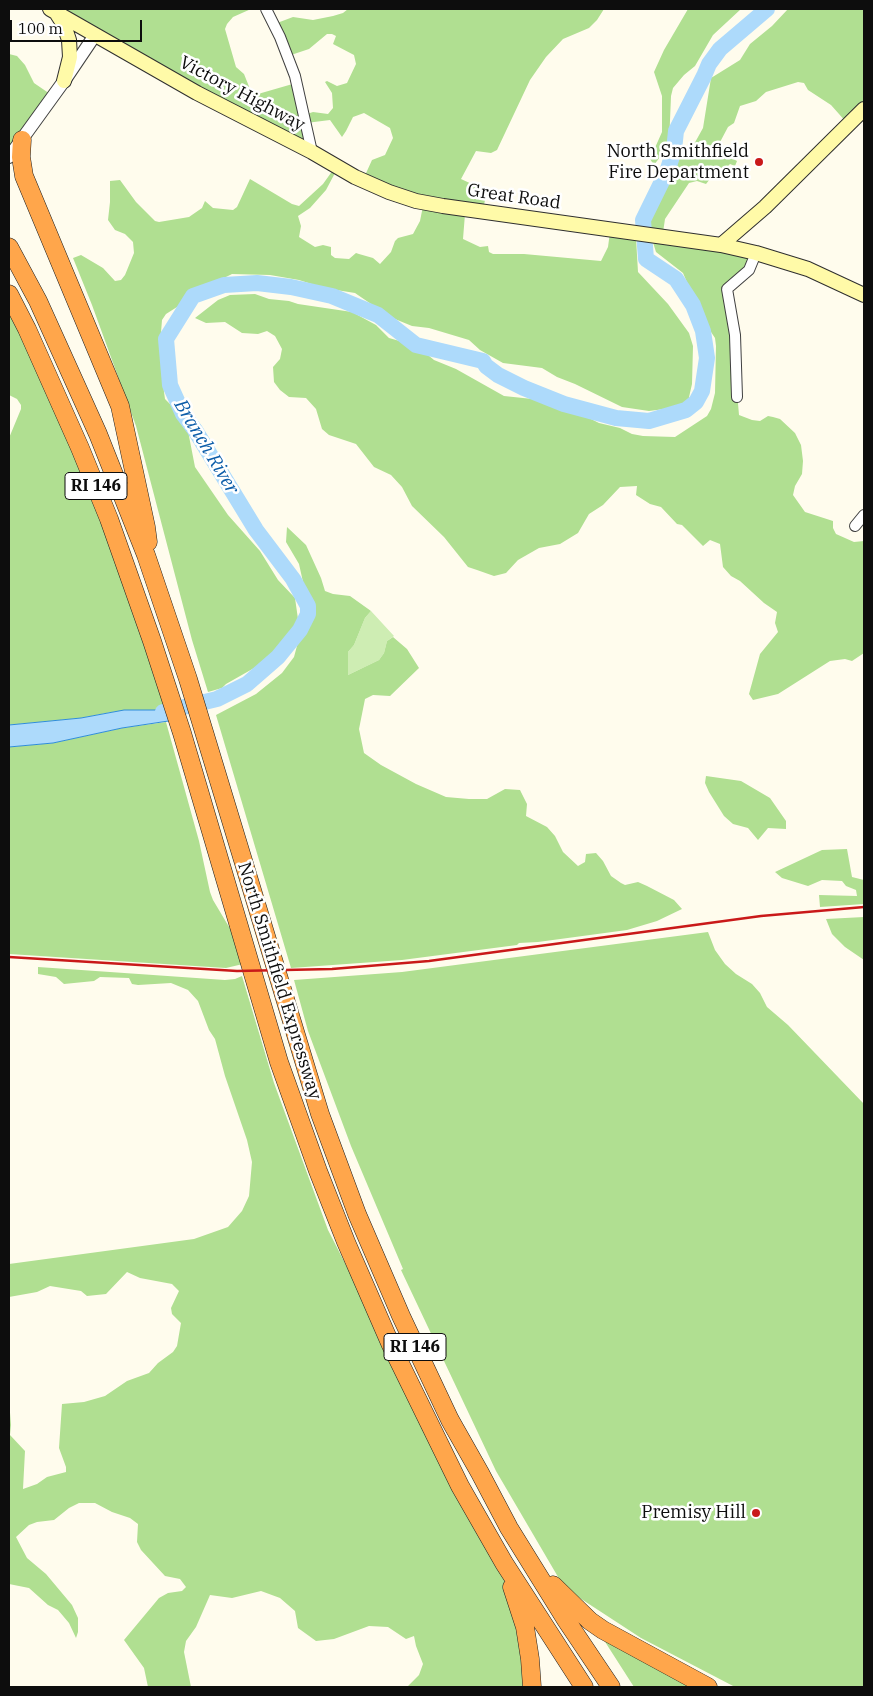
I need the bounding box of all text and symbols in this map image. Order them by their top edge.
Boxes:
scale bar [12,10,145,42]
text: 100 m [18,19,63,38]
street label: Victory Highway [176,52,308,136]
place label: North Smithfield Fire Department [607,141,749,183]
marker: North Smithfield Fire Department [753,156,765,168]
street label: Great Road [466,180,562,214]
water label: Branch River [169,396,243,498]
road number: RI 146 [65,472,127,500]
street label: North Smithfield Expressway [233,860,325,1102]
road number: RI 146 [384,1334,446,1360]
place label: Premisy Hill [641,1502,746,1524]
marker: Premisy Hill [750,1507,762,1519]

